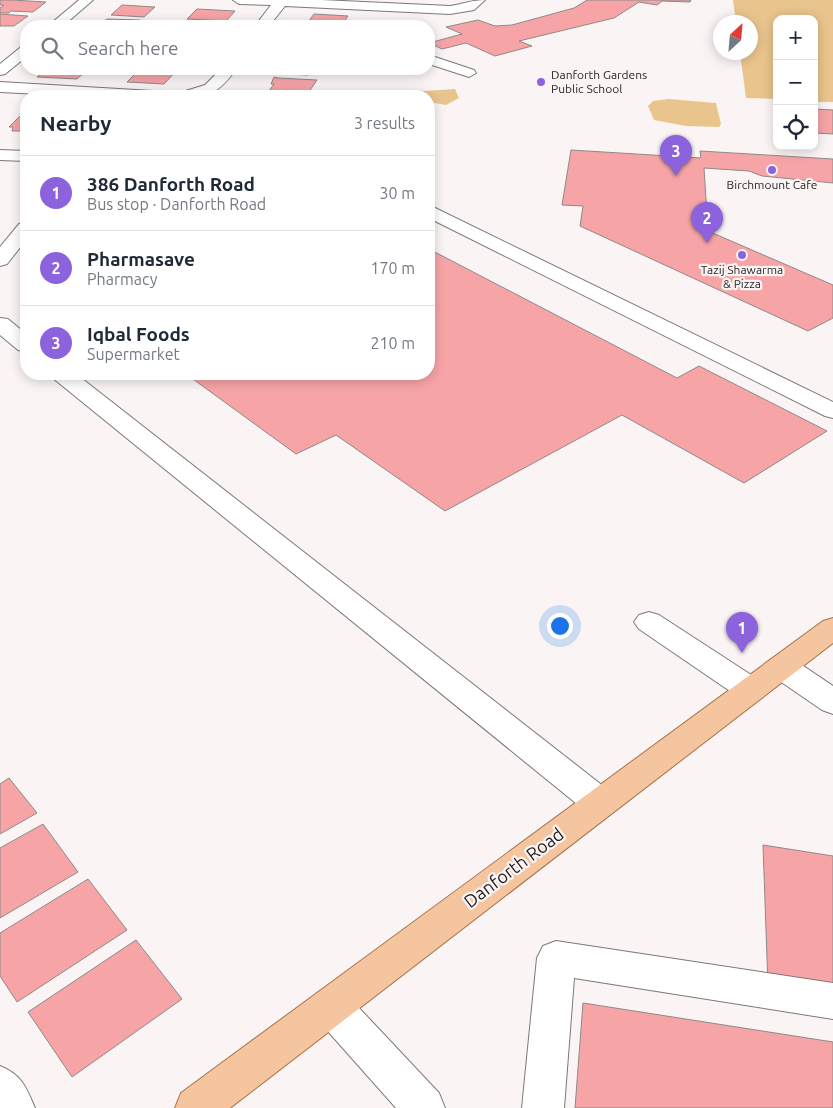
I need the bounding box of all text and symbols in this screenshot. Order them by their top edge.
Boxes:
north arrow [713,15,758,60]
map controls [773,15,818,150]
button: + [773,15,818,60]
search box [20,20,435,75]
icon: search [38,34,66,62]
text: Search here [78,37,178,59]
button: − [773,60,818,105]
place label: Danforth Gardens Public School [551,68,647,95]
marker: Danforth Gardens Public School [535,76,547,88]
button: locate [773,105,818,150]
text: Nearby [40,111,111,135]
text: 3 results [354,114,415,132]
pin: 3 [660,135,692,176]
marker: Birchmount Cafe [766,164,778,176]
text: 386 Danforth Road [87,173,255,195]
place label: Birchmount Cafe [727,178,817,191]
text: 1 [51,184,61,202]
text: 30 m [379,184,415,202]
text: Bus stop · Danforth Road [87,195,266,213]
pin: 2 [691,202,723,243]
text: Pharmasave [87,248,195,270]
marker: Tazij Shawarma & Pizza [736,249,748,261]
text: 2 [51,259,61,277]
text: 170 m [370,259,415,277]
place label: Tazij Shawarma & Pizza [701,263,783,290]
text: Pharmacy [87,270,157,288]
text: Iqbal Foods [87,323,190,345]
text: 3 [51,334,61,352]
text: 210 m [370,334,415,352]
text: Supermarket [87,345,180,363]
pin: 1 [726,612,758,653]
your location [547,613,573,639]
street label: Danforth Road [460,823,567,911]

